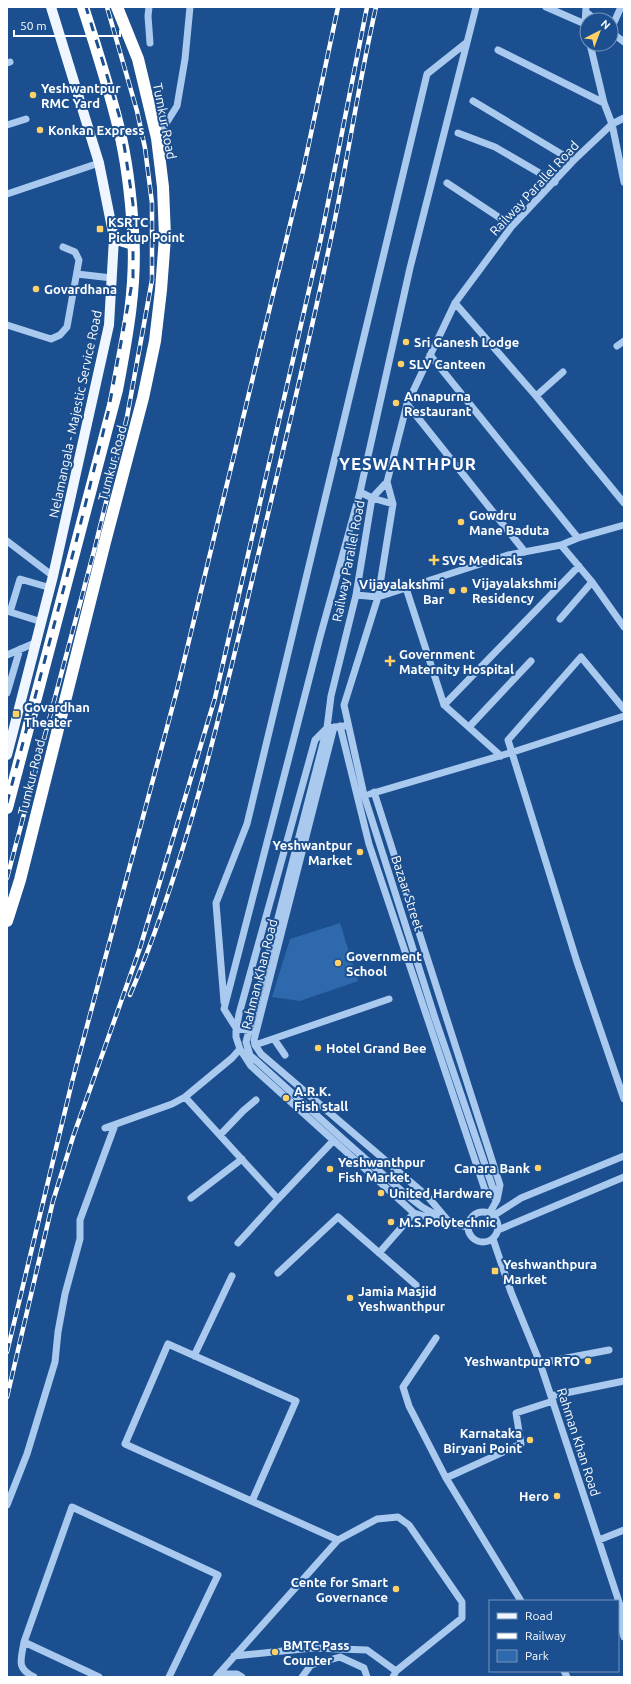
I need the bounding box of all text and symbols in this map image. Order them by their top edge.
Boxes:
scale bar [14,12,120,38]
north arrow [579,12,619,52]
text: N [599,17,613,32]
text: 50 m [20,19,47,32]
place label: Yeshwantpur RMC Yard [41,81,121,110]
street label: Tumkur Road [151,82,179,160]
marker: Yeshwantpur RMC Yard [28,90,38,100]
place label: Konkan Express [48,123,144,137]
marker: Konkan Express [35,125,45,135]
street label: Railway Parallel Road [487,138,581,238]
place label: KSRTC Pickup Point [108,215,185,244]
marker: KSRTC Pickup Point [95,224,105,234]
place label: Govardhana [44,282,117,296]
marker: Govardhana [31,284,41,294]
street label: Nelamangala - Majestic Service Road [46,309,104,519]
place label: Sri Ganesh Lodge [414,335,519,349]
marker: Sri Ganesh Lodge [401,337,411,347]
place label: SLV Canteen [409,357,486,371]
marker: SLV Canteen [396,359,406,369]
place label: Annapurna Restaurant [404,389,472,418]
marker: Annapurna Restaurant [391,398,401,408]
street label: Tumkur Road [95,424,129,502]
district label: YESWANTHPUR [339,454,477,473]
street label: Railway Parallel Road [329,499,367,623]
place label: Gowdru Mane Baduta [469,508,549,537]
marker: Gowdru Mane Baduta [456,517,466,527]
place label: SVS Medicals [442,553,523,567]
marker: SVS Medicals [429,555,439,565]
place label: Vijayalakshmi Residency [472,576,557,605]
place label: Vijayalakshmi Bar [359,577,445,606]
marker: Vijayalakshmi Residency [459,585,469,595]
marker: Vijayalakshmi Bar [447,586,457,596]
place label: Government Maternity Hospital [399,647,514,676]
marker: Government Maternity Hospital [384,655,396,667]
place label: Govardhan Theater [24,700,90,729]
marker: Govardhan Theater [11,709,21,719]
street label: Tumkur Road [15,738,47,816]
place label: Yeshwantpur Market [272,838,353,867]
marker: Yeshwantpur Market [355,847,365,857]
street label: Bazaar Street [389,854,427,932]
street label: Rahman Khan Road [239,918,279,1030]
place label: Government School [346,949,422,978]
marker: Government School [333,958,343,968]
place label: Hotel Grand Bee [326,1041,427,1055]
marker: Hotel Grand Bee [313,1043,323,1053]
place label: A.R.K. Fish stall [294,1084,348,1113]
marker: A.R.K. Fish stall [281,1093,291,1103]
place label: Yeshwanthpur Fish Market [338,1155,426,1184]
place label: Canara Bank [454,1161,531,1175]
marker: Canara Bank [533,1163,543,1173]
marker: Yeshwanthpur Fish Market [325,1164,335,1174]
place label: United Hardware [389,1186,492,1200]
marker: United Hardware [376,1188,386,1198]
place label: M.S.Polytechnic [399,1215,496,1229]
marker: M.S.Polytechnic [386,1217,396,1227]
place label: Yeshwanthpura Market [503,1257,597,1286]
marker: Yeshwanthpura Market [490,1266,500,1276]
place label: Jamia Masjid Yeshwanthpur [358,1284,446,1313]
marker: Jamia Masjid Yeshwanthpur [345,1293,355,1303]
place label: Yeshwantpura RTO [464,1354,580,1368]
marker: Yeshwantpura RTO [583,1356,593,1366]
street label: Rahman Khan Road [555,1386,603,1498]
place label: Karnataka Biryani Point [443,1426,522,1455]
marker: Karnataka Biryani Point [525,1435,535,1445]
place label: Hero [519,1489,549,1503]
marker: Hero [552,1491,562,1501]
place label: Cente for Smart Governance [291,1575,388,1604]
marker: Cente for Smart Governance [391,1584,401,1594]
legend [489,1600,619,1672]
text: Road [525,1609,553,1622]
text: Railway [525,1629,566,1642]
place label: BMTC Pass Counter [283,1638,349,1667]
marker: BMTC Pass Counter [270,1647,280,1657]
text: Park [525,1649,549,1662]

